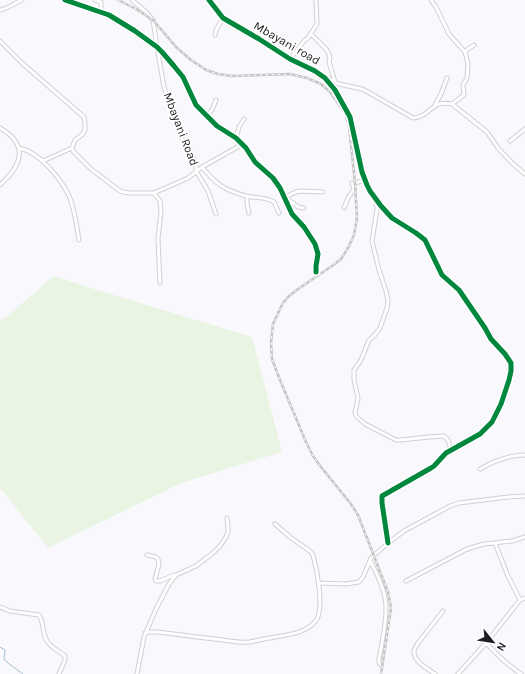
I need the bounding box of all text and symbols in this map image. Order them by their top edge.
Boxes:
street label: Mbayani road [251,18,323,68]
street label: Mbayani Road [161,90,201,168]
north arrow [473,622,513,662]
text: N [494,640,509,653]

